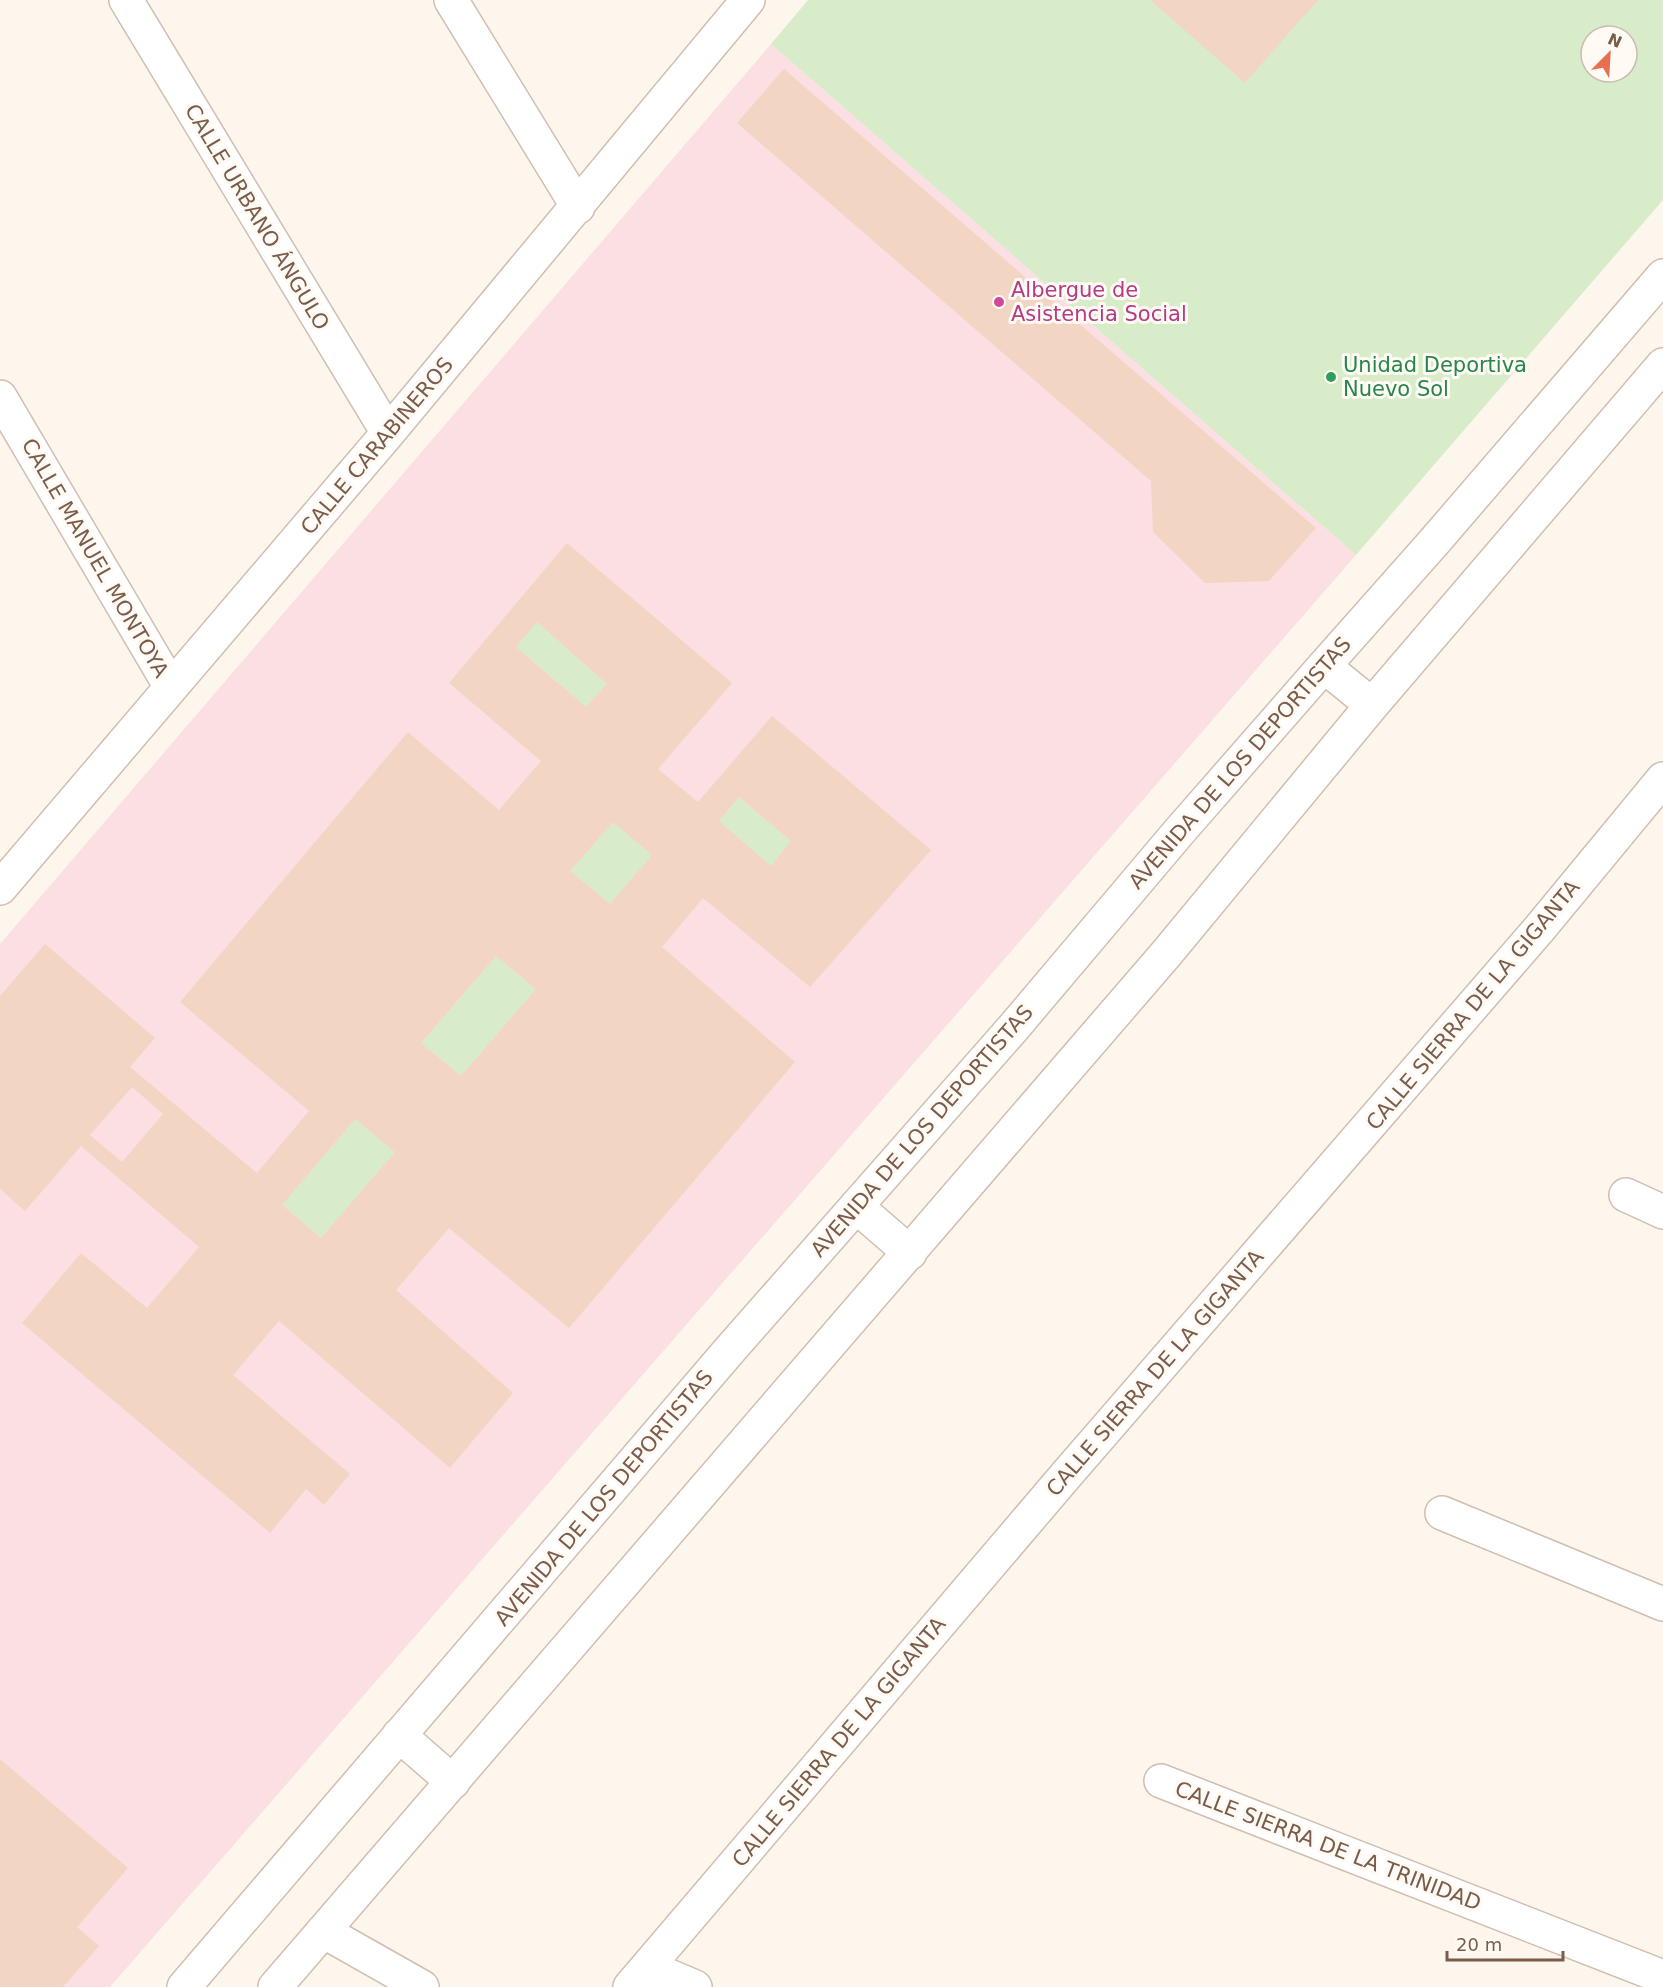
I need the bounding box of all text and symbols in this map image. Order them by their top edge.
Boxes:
north arrow [1579,24,1639,84]
text: N [1605,29,1625,52]
street label: CALLE URBANO ÁNGULO [180,99,335,334]
place label: Albergue de Asistencia Social [1011,278,1187,326]
marker: Albergue de Asistencia Social [992,295,1006,309]
street label: CALLE CARABINEROS [296,353,458,539]
place label: Unidad Deportiva Nuevo Sol [1343,353,1527,401]
marker: Unidad Deportiva Nuevo Sol [1324,370,1338,384]
street label: CALLE MANUEL MONTOYA [17,434,174,682]
street label: AVENIDA DE LOS DEPORTISTAS [1124,632,1356,894]
street label: CALLE SIERRA DE LA GIGANTA [1362,875,1585,1135]
street label: AVENIDA DE LOS DEPORTISTAS [806,1000,1038,1262]
street label: CALLE SIERRA DE LA GIGANTA [1042,1245,1269,1501]
street label: AVENIDA DE LOS DEPORTISTAS [490,1365,718,1631]
street label: CALLE SIERRA DE LA GIGANTA [728,1612,951,1872]
street label: CALLE SIERRA DE LA TRINIDAD [1172,1776,1484,1916]
scale bar [1447,1924,1562,1962]
text: 20 m [1456,1934,1502,1955]

